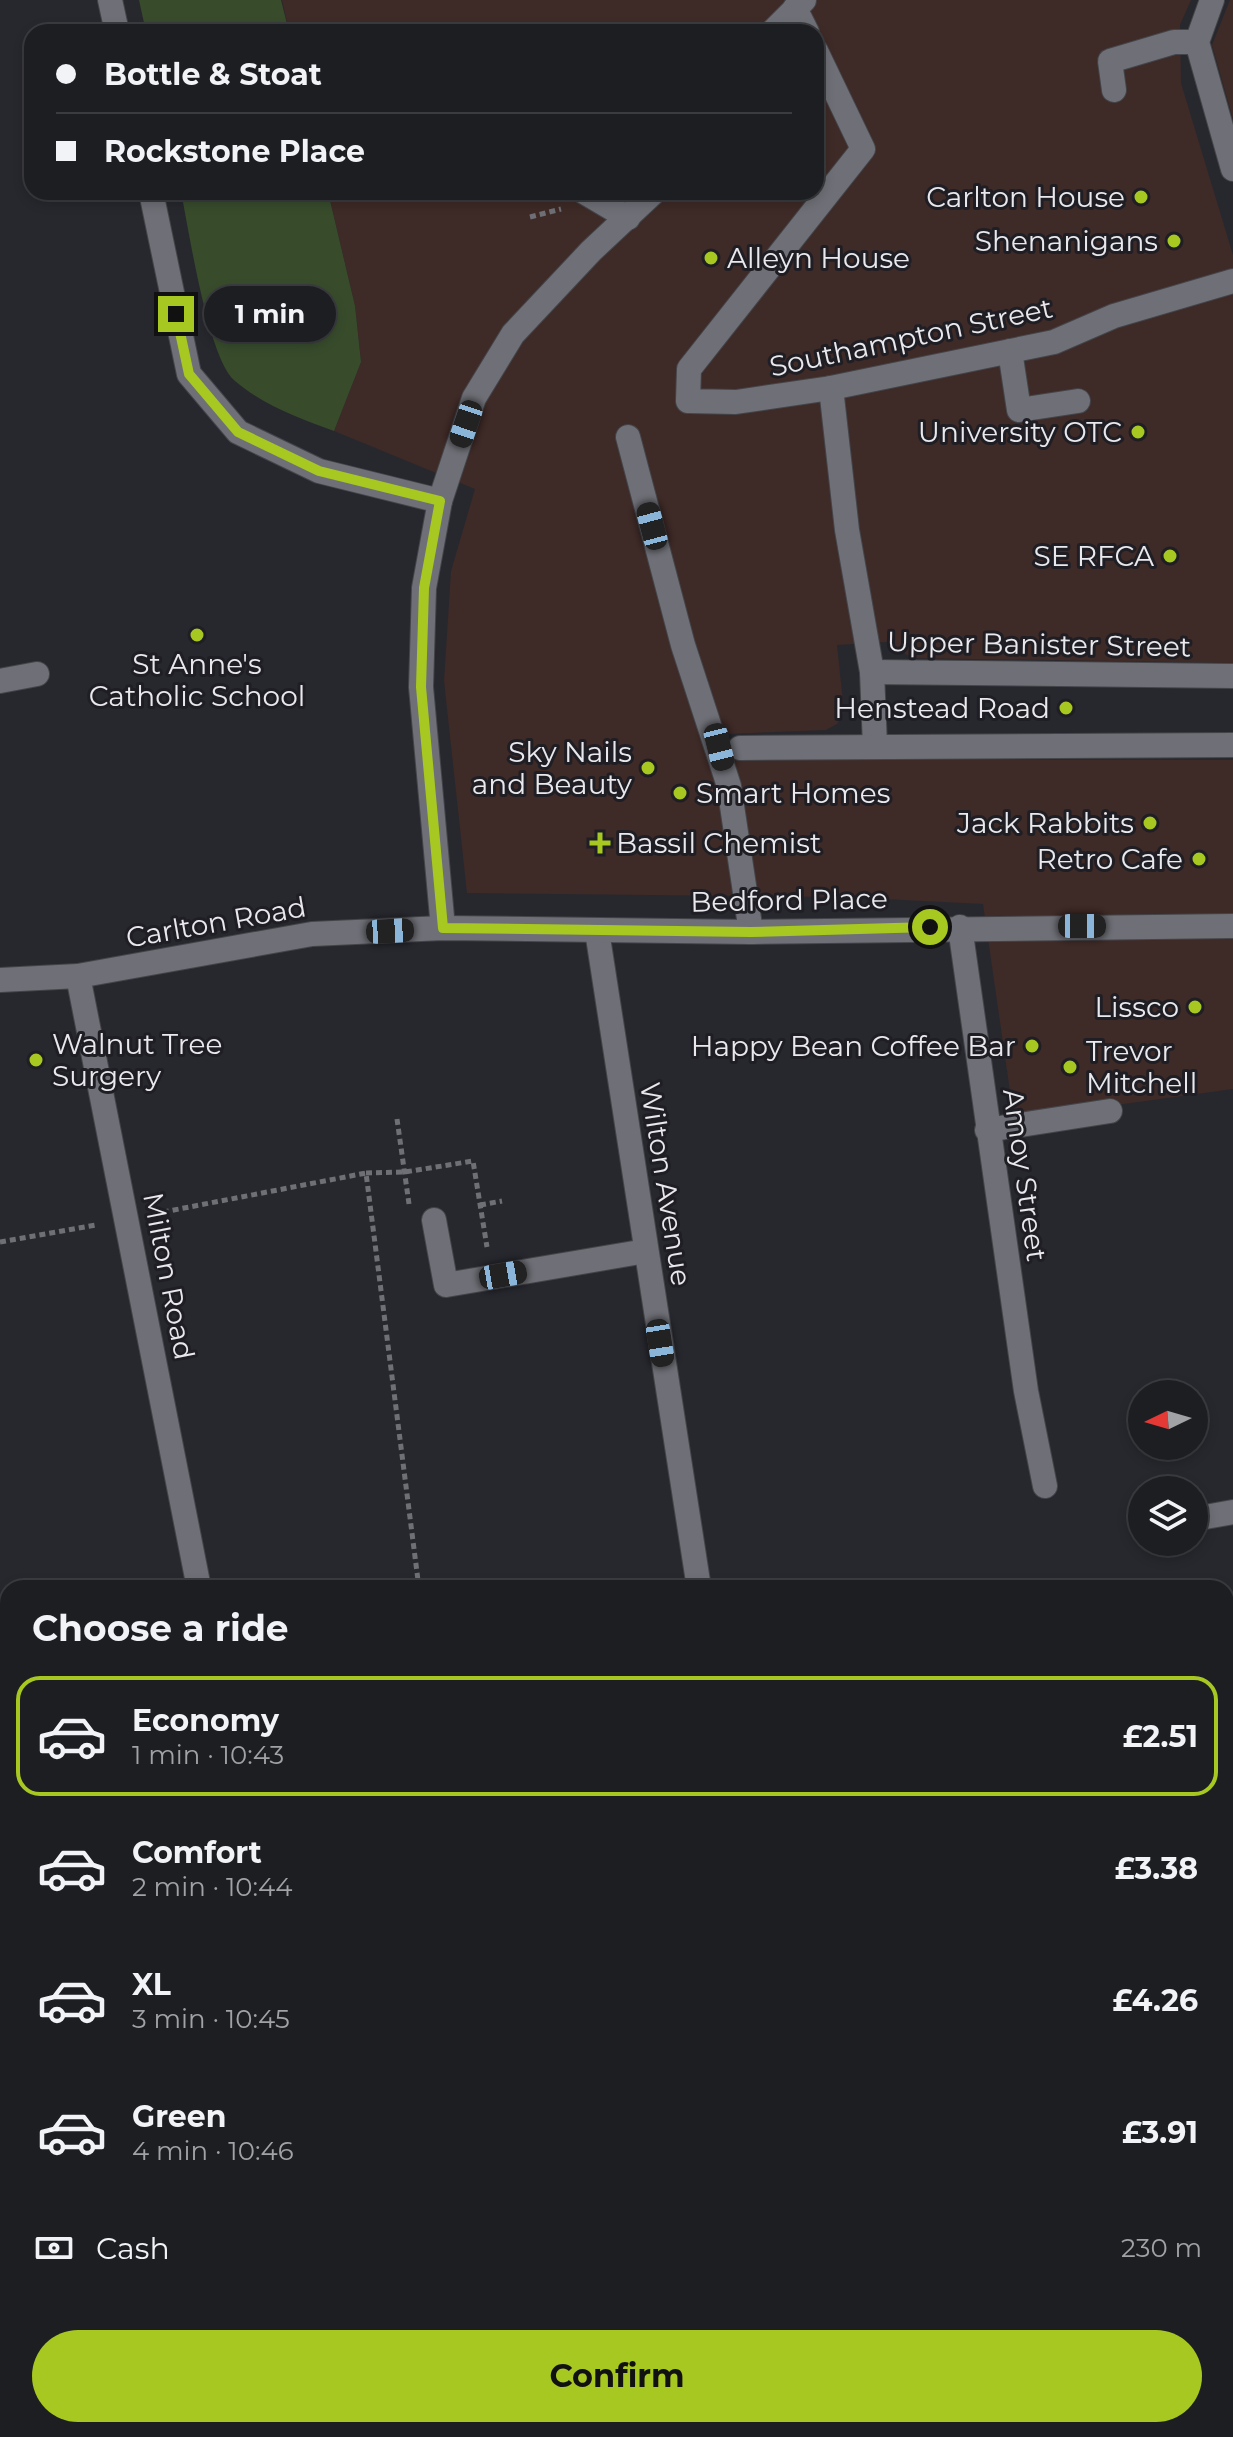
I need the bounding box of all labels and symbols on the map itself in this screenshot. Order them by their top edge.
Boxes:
place label: Carlton House [926,180,1125,214]
marker: Carlton House [1132,188,1150,206]
place label: Shenanigans [975,224,1158,258]
marker: Shenanigans [1165,232,1183,250]
place label: Alleyn House [727,241,910,275]
marker: Alleyn House [702,249,720,267]
callout: 1 min [204,286,336,342]
street label: Southampton Street [766,290,1056,384]
route end [158,296,194,332]
car [447,397,485,451]
place label: University OTC [918,415,1122,449]
marker: University OTC [1129,423,1147,441]
car [634,500,670,552]
place label: SE RFCA [1034,539,1155,573]
marker: SE RFCA [1161,547,1179,565]
street label: Upper Banister Street [887,624,1191,664]
marker: St Anne's Catholic School [188,626,206,644]
place label: St Anne's Catholic School [89,647,305,713]
place label: Henstead Road [834,691,1050,725]
marker: Henstead Road [1057,699,1075,717]
car [702,721,736,773]
place label: Sky Nails and Beauty [472,735,633,801]
marker: Sky Nails and Beauty [639,759,657,777]
place label: Smart Homes [696,776,890,810]
marker: Smart Homes [671,784,689,802]
place label: Jack Rabbits [956,806,1134,840]
marker: Jack Rabbits [1141,814,1159,832]
place label: Bassil Chemist [616,826,821,860]
marker: Bassil Chemist [591,834,609,852]
place label: Retro Cafe [1036,842,1183,876]
marker: Retro Cafe [1190,850,1208,868]
street label: Bedford Place [690,881,888,919]
street label: Carlton Road [123,889,309,955]
route start [912,909,948,945]
car [1058,914,1106,938]
car [365,918,415,944]
place label: Lissco [1095,990,1179,1024]
marker: Lissco [1186,998,1204,1016]
place label: Walnut Tree Surgery [52,1027,222,1093]
place label: Happy Bean Coffee Bar [691,1029,1016,1063]
place label: Trevor Mitchell [1086,1034,1197,1100]
marker: Happy Bean Coffee Bar [1023,1037,1041,1055]
marker: Walnut Tree Surgery [27,1051,45,1069]
marker: Trevor Mitchell [1061,1058,1079,1076]
street label: Wilton Avenue [633,1080,699,1288]
street label: Amoy Street [996,1086,1054,1264]
street label: Milton Road [136,1190,202,1362]
car [477,1259,529,1291]
car [644,1317,676,1369]
north arrow [1128,1380,1208,1460]

